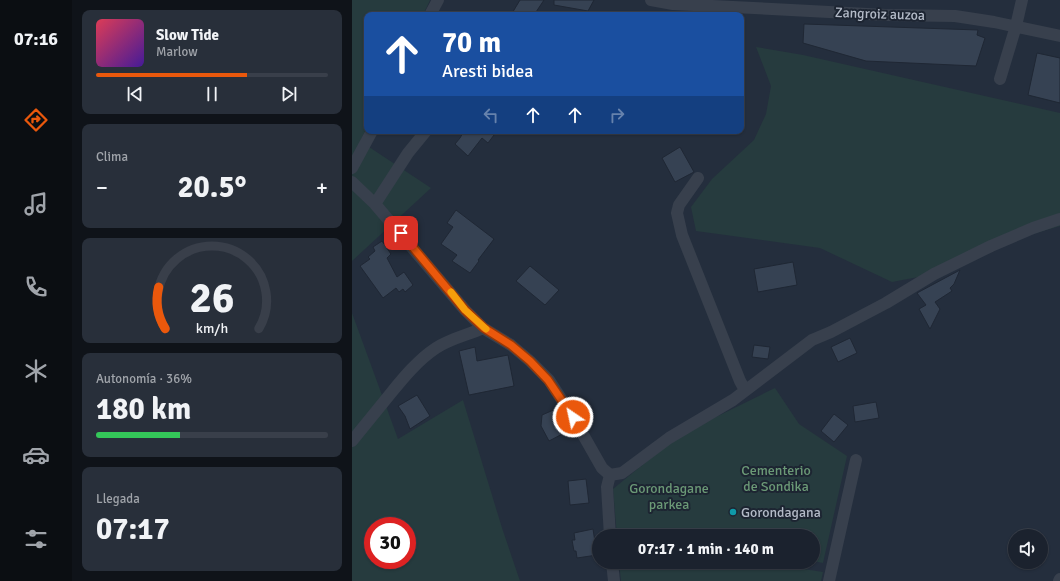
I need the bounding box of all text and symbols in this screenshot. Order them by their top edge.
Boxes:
street label: Zangroiz auzoa [835,4,925,24]
text: Slow Tide [156,26,219,44]
text: 70 m [442,26,501,60]
text: 07:16 [14,28,58,50]
icon: ahead [376,28,428,80]
text: Marlow [156,44,198,60]
text: Aresti bidea [442,60,534,82]
icon: previous [124,83,146,105]
icon: pause [201,83,223,105]
icon: next [278,83,300,105]
icon: left [480,104,502,126]
icon: ahead [522,104,544,126]
icon: ahead [564,104,586,126]
icon: right [606,104,628,126]
icon: directions [22,106,50,134]
text: Clima [96,149,128,165]
text: 20.5° [177,169,247,206]
text: − [96,174,108,201]
text: + [316,174,328,201]
icon: music [22,190,50,218]
pin [384,216,418,250]
icon: arrive [390,222,412,244]
text: 26 [190,272,234,323]
icon: phone [22,273,50,301]
text: km/h [196,319,228,336]
icon: climate [22,357,50,385]
text: Autonomía · 36% [96,371,192,387]
text: 180 km [96,391,191,428]
position arrow [552,396,594,438]
icon: car [22,441,50,469]
park label: Cementerio de Sondika [741,462,811,495]
park label: Gorondagane parkea [629,480,709,513]
text: Llegada [96,491,140,507]
place label: Gorondagana [741,504,821,521]
marker: Gorondagana [728,507,738,517]
text: 07:17 [96,511,170,548]
speed limit sign: 30 [364,517,416,569]
icon: filters [22,525,50,553]
map controls [1008,529,1048,569]
button: sound [1008,529,1048,569]
text: 07:17 · 1 min · 140 m [638,540,774,558]

